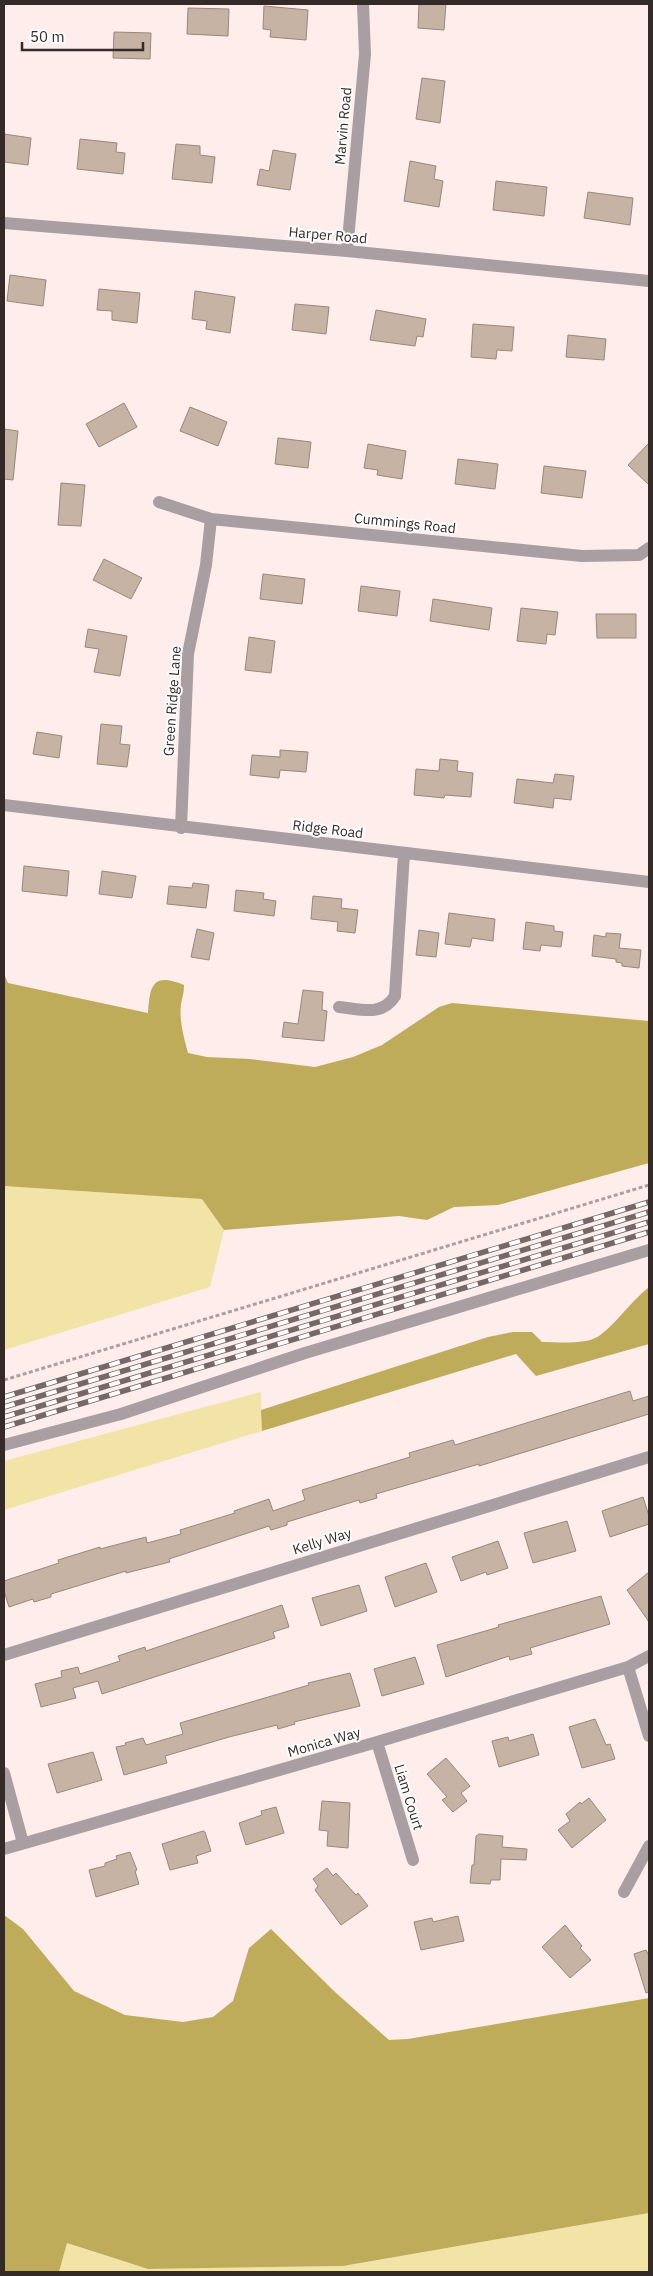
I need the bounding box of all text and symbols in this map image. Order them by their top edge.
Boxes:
scale bar [22,20,144,52]
text: 50 m [30,27,65,46]
street label: Marvin Road [331,86,355,166]
street label: Harper Road [288,223,368,247]
street label: Cummings Road [353,509,457,537]
street label: Green Ridge Lane [159,645,185,757]
street label: Ridge Road [292,816,364,842]
street label: Kelly Way [290,1524,354,1558]
street label: Monica Way [285,1723,363,1761]
street label: Liam Court [390,1762,428,1832]

